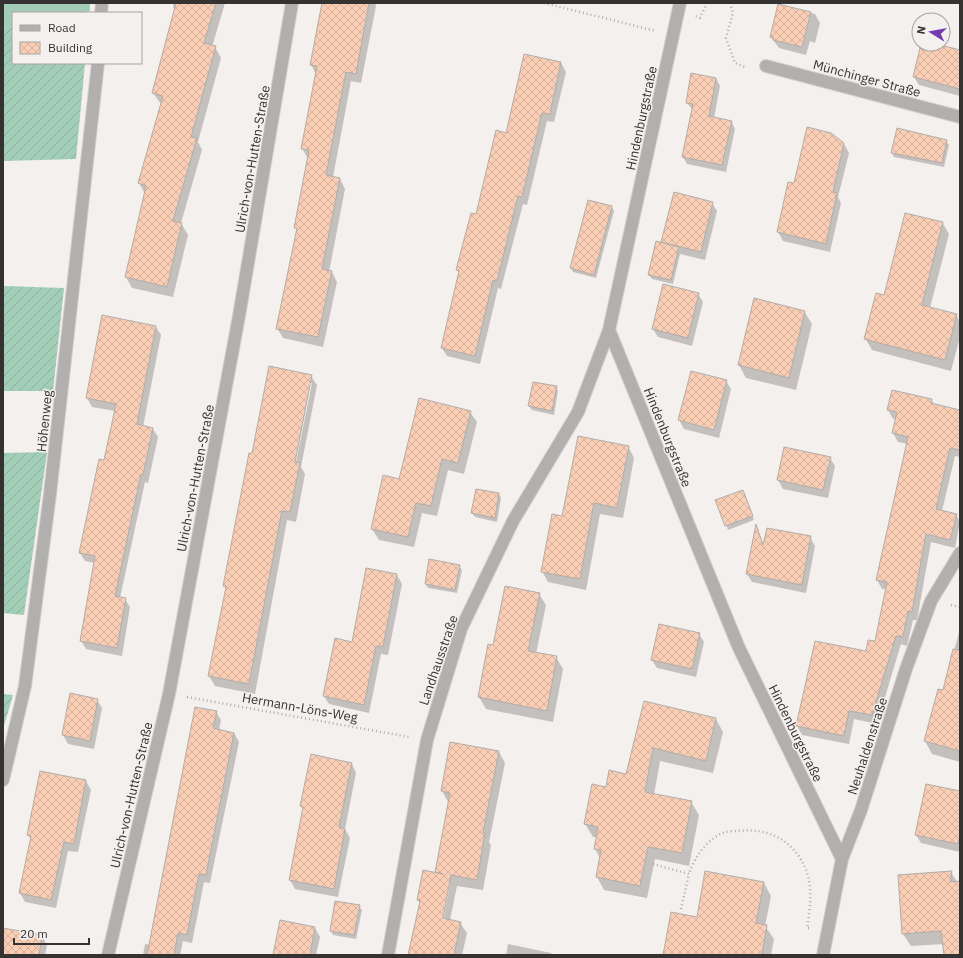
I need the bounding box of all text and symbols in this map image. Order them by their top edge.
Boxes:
legend [12,12,142,64]
north arrow [911,12,951,52]
text: Road [48,20,76,35]
text: N [914,25,929,35]
text: Building [48,40,93,55]
street label: Münchinger Straße [811,56,923,101]
street label: Hindenburgstraße [622,64,661,172]
street label: Ulrich-von-Hutten-Straße [231,84,274,234]
street label: Hindenburgstraße [640,385,695,490]
street label: Höhenweg [33,389,56,453]
street label: Ulrich-von-Hutten-Straße [173,403,218,553]
street label: Landhausstraße [415,613,462,707]
street label: Hindenburgstraße [765,682,826,785]
street label: Hermann-Löns-Weg [241,689,359,726]
street label: Neuhaldenstraße [844,695,891,797]
street label: Ulrich-von-Hutten-Straße [106,720,157,870]
scale bar [14,920,89,946]
text: 20 m [20,926,48,941]

